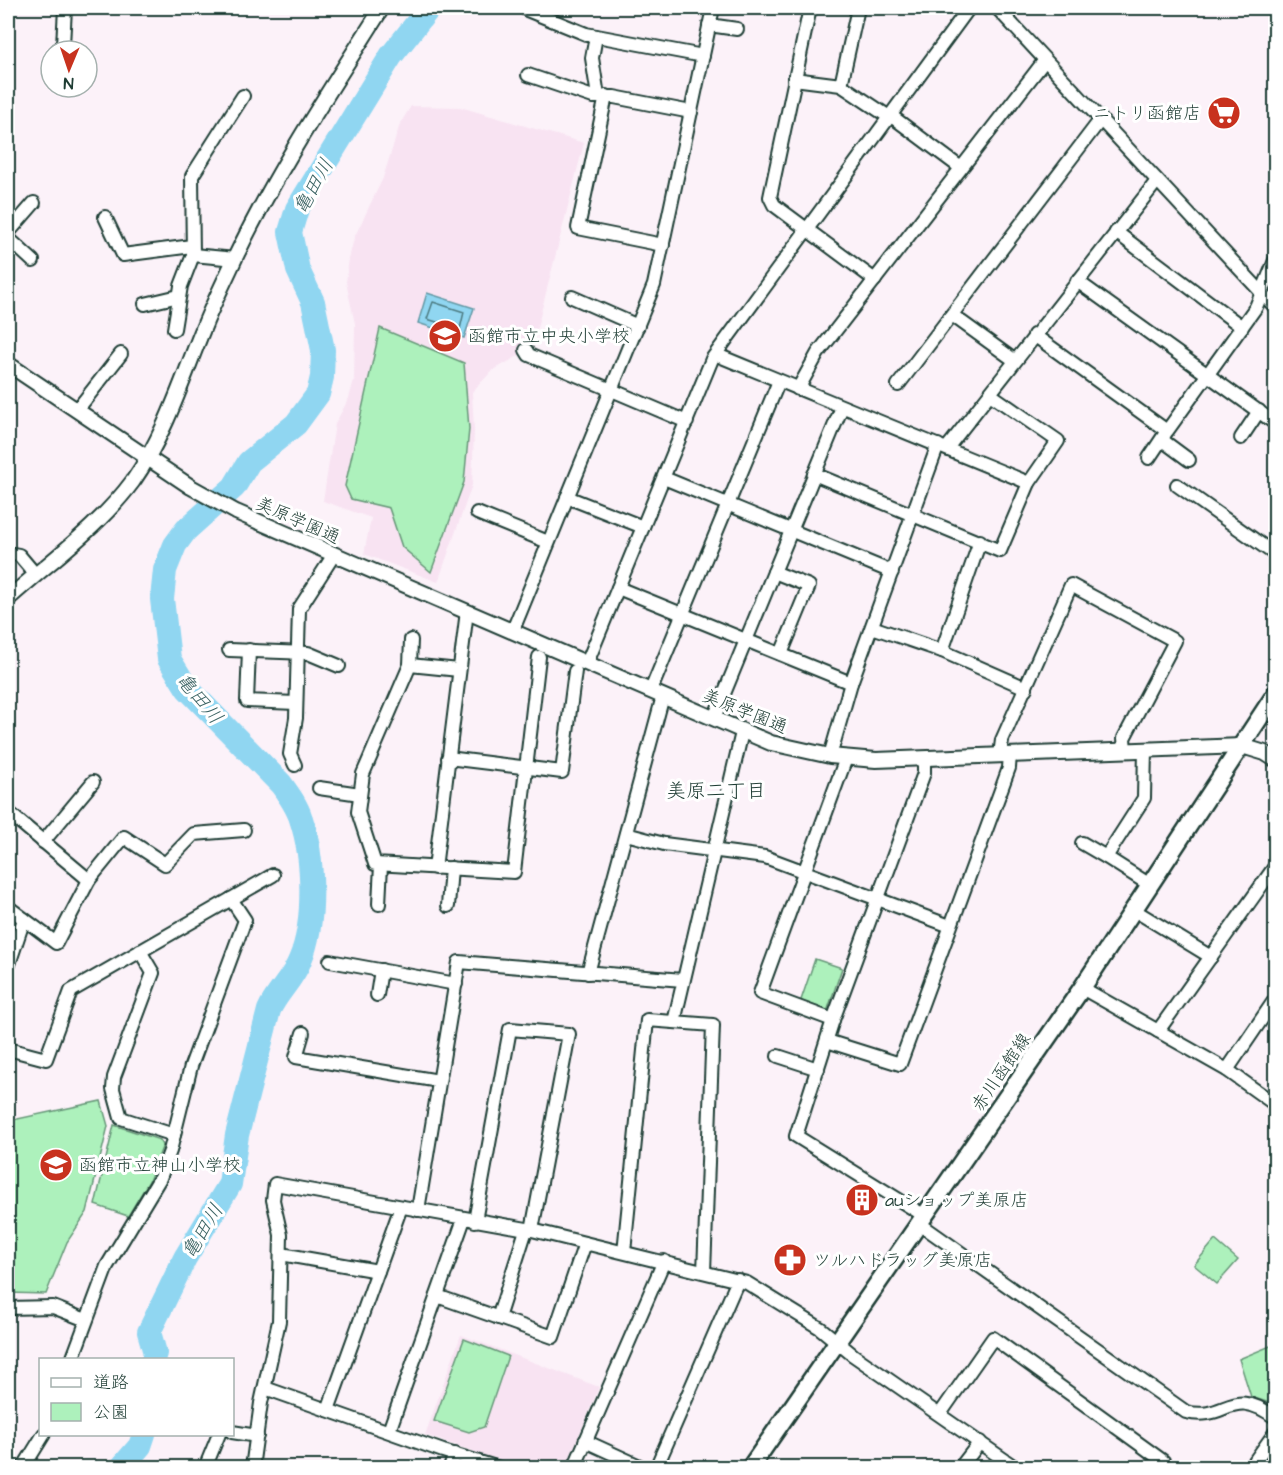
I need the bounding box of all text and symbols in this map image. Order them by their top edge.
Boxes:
north arrow [39,39,99,99]
text: N [63,72,74,94]
supermarket icon: ニトリ函館店 [1206,95,1242,131]
place label: ニトリ函館店 [1093,101,1201,126]
water label: 亀田川 [287,153,341,220]
school or university icon: 函館市立中央小学校 [427,318,463,354]
place label: 函館市立中央小学校 [468,324,630,349]
street label: 美原学園通 [252,491,344,550]
water label: 亀田川 [169,667,229,731]
street label: 美原学園通 [698,683,791,740]
district label: 美原二丁目 [666,777,766,805]
street label: 赤川函館線 [966,1028,1037,1117]
school or university icon: 函館市立神山小学校 [38,1147,74,1183]
place label: 函館市立神山小学校 [79,1153,241,1178]
building icon: auショップ美原店 [844,1182,880,1218]
place label: auショップ美原店 [885,1188,1029,1213]
water label: 亀田川 [175,1199,230,1264]
pharmacy icon: ツルハドラッグ美原店 [772,1242,808,1278]
place label: ツルハドラッグ美原店 [813,1248,992,1273]
legend [39,1358,234,1436]
text: 道路 [93,1370,129,1395]
text: 公園 [93,1400,129,1425]

